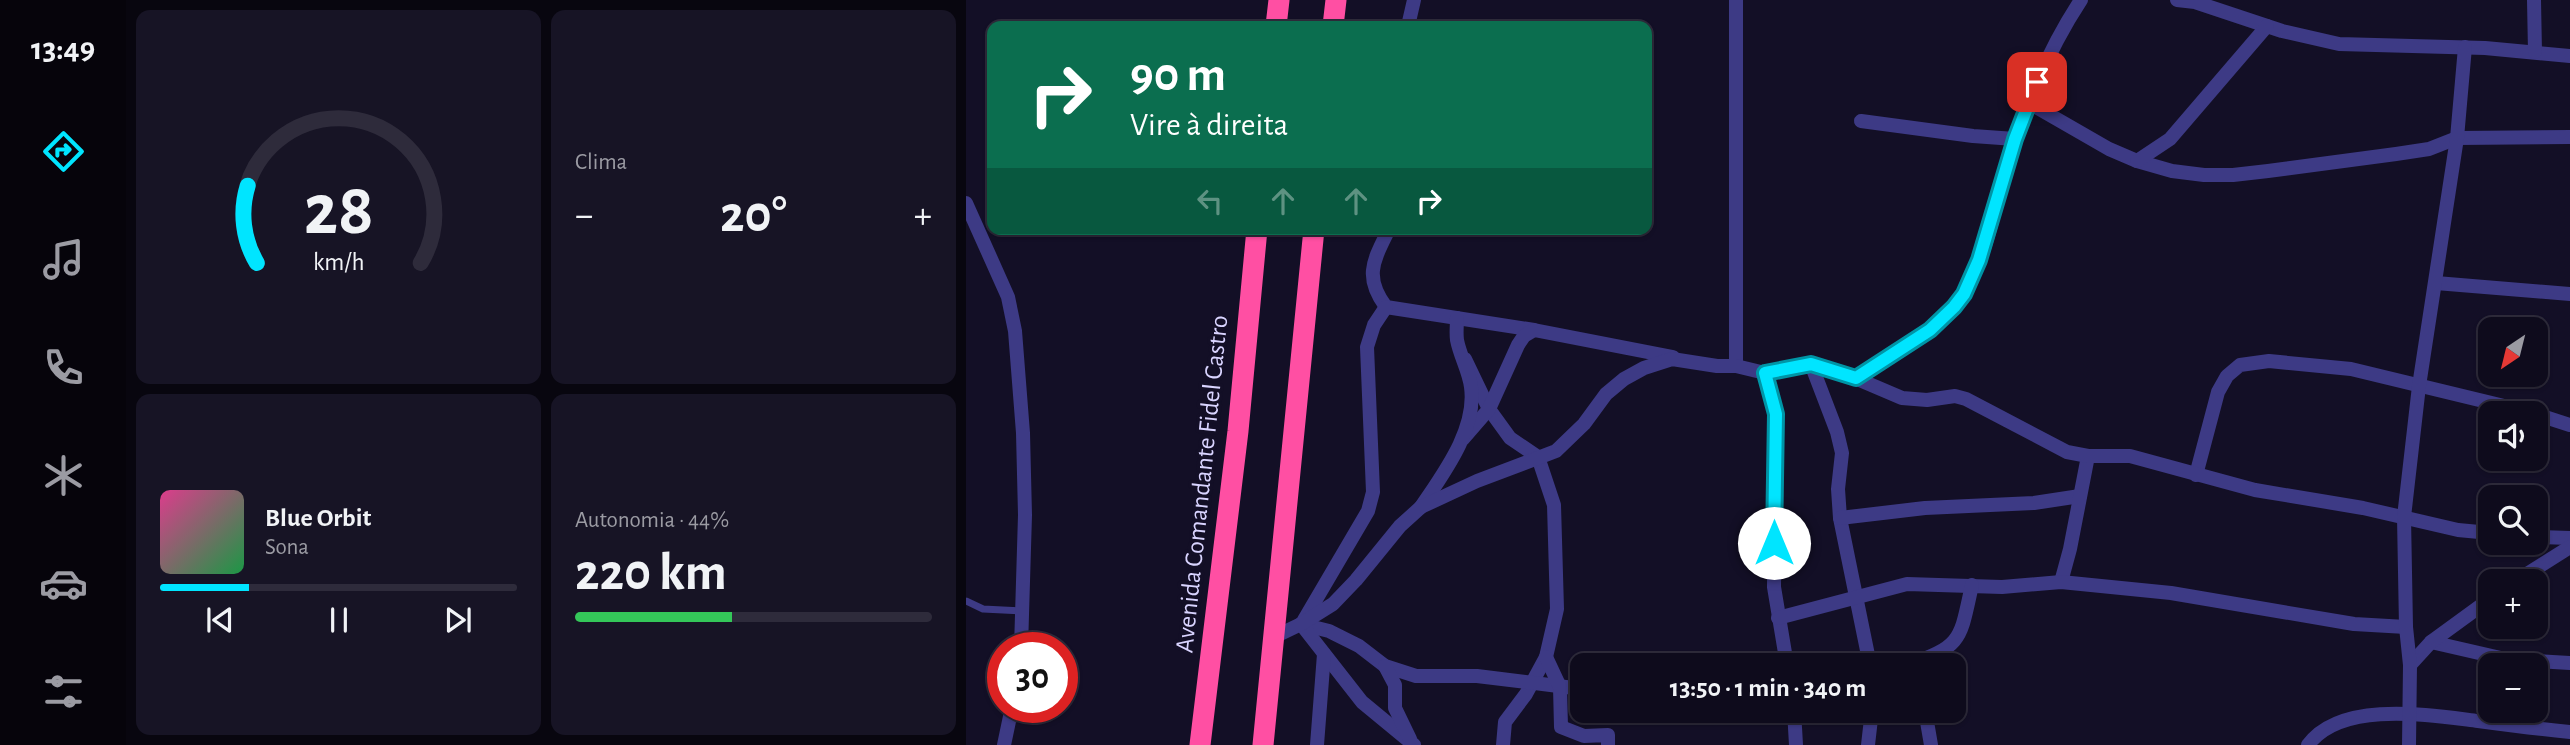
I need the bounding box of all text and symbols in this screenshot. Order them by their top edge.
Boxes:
text: 13:49 [31,33,95,65]
icon: right [1015,49,1106,140]
text: 90 m [1130,51,1226,100]
pin [2007,52,2067,112]
icon: arrive [2018,63,2056,101]
text: Vire à direita [1130,109,1288,141]
icon: directions [39,127,88,176]
text: Clima [575,151,627,174]
text: 28 [303,175,374,248]
icon: left [1191,182,1229,220]
icon: ahead [1264,182,1302,220]
icon: ahead [1337,182,1375,220]
icon: right [1410,182,1448,220]
text: 20° [720,189,787,241]
text: − [575,197,593,235]
text: + [914,197,932,235]
icon: music [39,235,88,284]
text: km/h [313,250,364,275]
street label: Avenida Comandante Fidel Castro [1171,314,1233,654]
north arrow [2478,317,2548,387]
map controls [2478,317,2548,723]
icon: phone [39,343,88,392]
button: sound [2478,401,2548,471]
icon: climate [39,451,88,500]
button: search [2478,485,2548,555]
text: Blue Orbit [265,505,371,531]
position arrow [1737,506,1811,580]
text: Autonomia · 44% [575,509,729,532]
text: Sona [265,536,309,559]
text: 220 km [575,547,727,599]
icon: car [39,559,88,608]
button: + [2478,569,2548,639]
icon: previous [201,601,239,639]
icon: pause [320,601,358,639]
icon: next [439,601,477,639]
speed limit sign: 30 [987,632,1078,723]
button: − [2478,653,2548,723]
icon: filters [39,667,88,716]
text: 13:50 · 1 min · 340 m [1670,675,1866,701]

